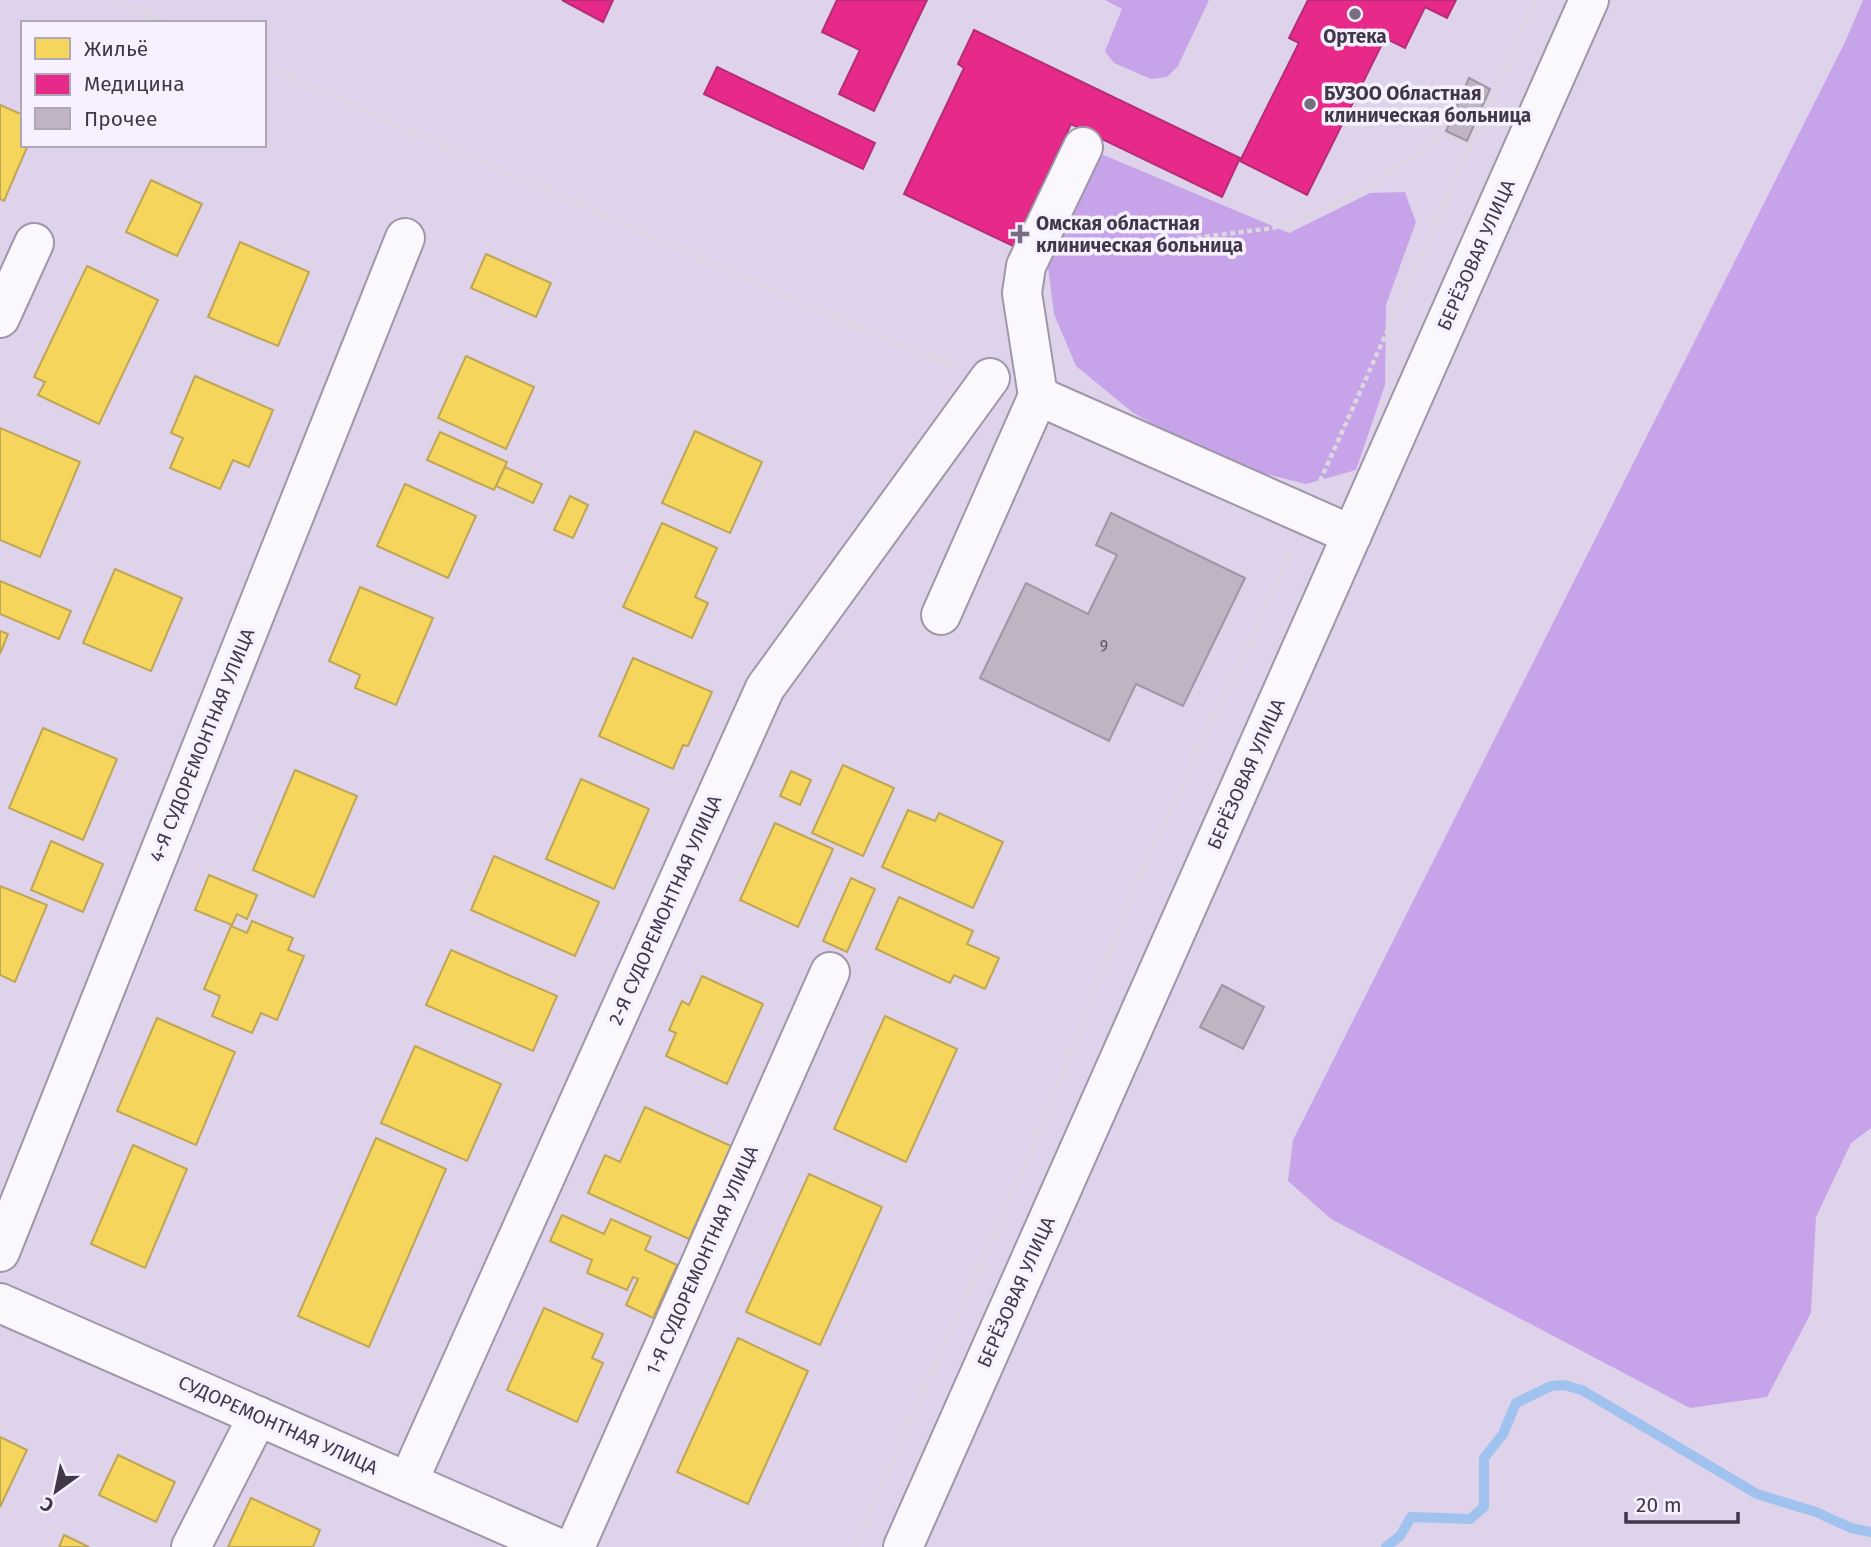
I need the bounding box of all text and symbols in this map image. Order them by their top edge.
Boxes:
marker: Ортека [1347,6,1363,22]
legend [21,21,266,147]
place label: Ортека [1323,25,1387,48]
text: Жильё [84,36,148,62]
text: Медицина [84,71,185,97]
place label: БУЗОО Областная клиническая больница [1324,82,1531,127]
marker: БУЗОО Областная клиническая больница [1302,96,1318,112]
text: Прочее [84,106,157,132]
street label: БЕРЁЗОВАЯ УЛИЦА [1432,176,1520,334]
place label: Омская областная клиническая больница [1036,212,1243,257]
marker: Омская областная клиническая больница [1010,224,1030,244]
street label: 4-Я СУДОРЕМОНТНАЯ УЛИЦА [145,625,260,865]
house number: 9 [1100,637,1108,656]
street label: БЕРЁЗОВАЯ УЛИЦА [1202,695,1290,853]
street label: 2-Я СУДОРЕМОНТНАЯ УЛИЦА [604,791,726,1029]
street label: 1-Я СУДОРЕМОНТНАЯ УЛИЦА [641,1142,763,1378]
street label: БЕРЁЗОВАЯ УЛИЦА [972,1213,1060,1371]
street label: СУДОРЕМОНТНАЯ УЛИЦА [175,1371,381,1479]
north arrow [21,1456,91,1526]
scale bar [1626,1480,1738,1524]
text: С [36,1492,58,1517]
text: 20 m [1636,1492,1682,1518]

